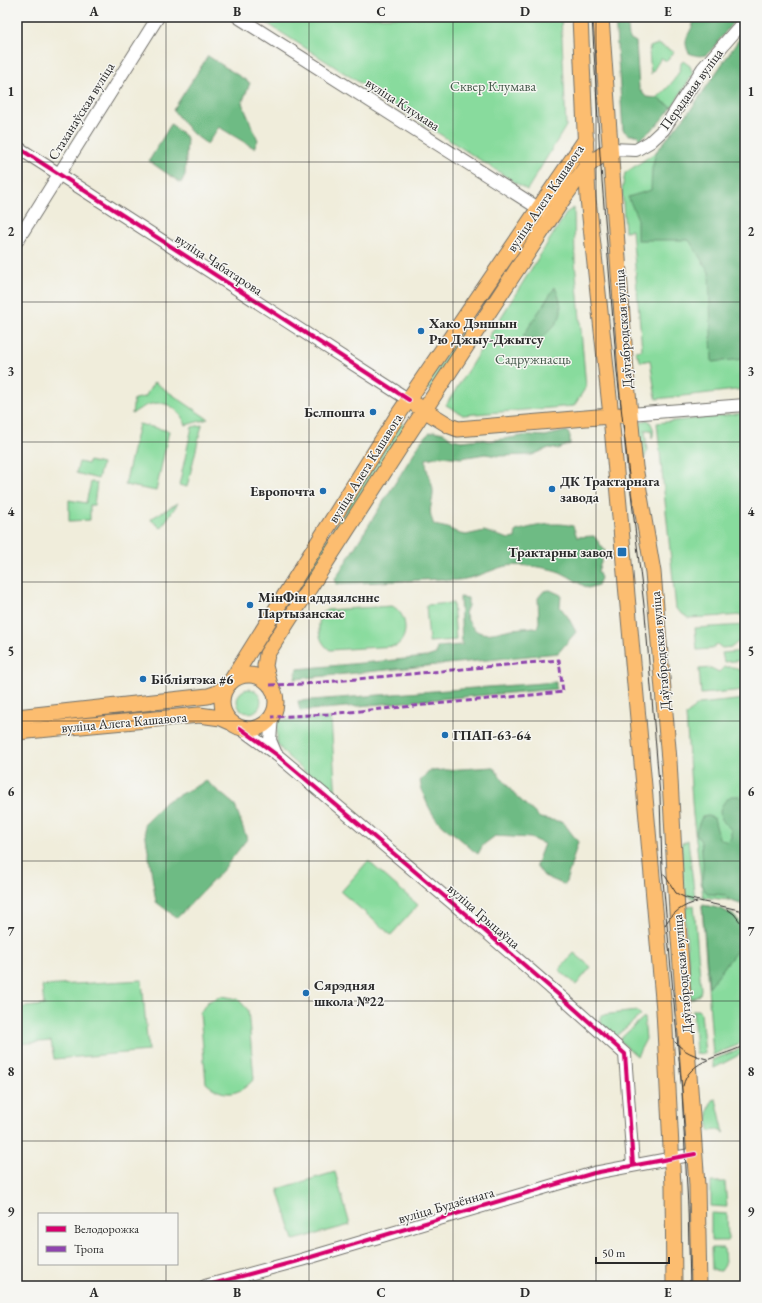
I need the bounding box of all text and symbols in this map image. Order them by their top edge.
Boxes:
text: A [88,3,99,20]
text: B [233,3,241,20]
text: C [376,3,386,20]
text: D [520,3,530,20]
text: E [664,3,672,20]
street label: Перадавая вуліца [655,44,727,133]
street label: Стаханаўская вуліца [44,58,119,163]
street label: вуліца Клумава [362,73,444,135]
park label: Сквер Клумава [450,77,536,95]
text: 1 [8,83,15,100]
text: 1 [748,83,755,100]
street label: вуліца Алега Кашавога [502,140,588,255]
text: 2 [8,223,15,240]
text: 2 [748,223,755,240]
street label: вуліца Чабатарова [172,229,267,299]
street label: Даўгабродская вуліца [610,268,636,389]
place label: Хако Дэншын Рю Джыу-Джытсу [428,314,544,348]
marker: Хако Дэншын Рю Джыу-Джытсу [416,326,426,336]
park label: Садружнасць [495,350,571,368]
text: 3 [8,363,15,380]
text: 3 [748,363,755,380]
place label: Белпошта [304,403,366,421]
marker: Белпошта [368,407,378,417]
street label: вуліца Алега Кашавога [324,409,406,526]
place label: ДК Трактарнага завода [560,472,661,506]
place label: Европочта [250,482,316,500]
marker: ДК Трактарнага завода [547,484,557,494]
marker: Европочта [318,486,328,496]
text: 4 [8,503,15,520]
text: 4 [748,503,755,520]
place label: Трактарны завод [508,543,614,561]
marker: Трактарны завод [616,546,628,558]
place label: МінФін аддзяленне Партызанскае [258,588,380,622]
street label: Даўгабродская вуліца [646,590,674,711]
marker: МінФін аддзяленне Партызанскае [245,600,255,610]
text: 5 [8,643,14,660]
text: 5 [748,643,754,660]
place label: Бібліятэка #6 [151,670,234,688]
marker: Бібліятэка #6 [138,674,148,684]
street label: вуліца Алега Кашавога [60,708,188,736]
place label: ГПАП-63-64 [453,726,531,744]
marker: ГПАП-63-64 [440,730,450,740]
text: 6 [8,783,15,800]
text: 6 [748,783,755,800]
street label: вуліца Грыцаўца [444,880,524,953]
street label: Даўгабродская вуліца [668,913,696,1034]
text: 7 [8,923,15,940]
text: 7 [748,923,755,940]
place label: Сярэдняя школа №22 [314,976,385,1010]
marker: Сярэдняя школа №22 [301,988,311,998]
text: 8 [8,1063,15,1080]
text: 8 [748,1063,755,1080]
street label: вуліца Будзённага [396,1183,497,1227]
text: 9 [8,1203,15,1220]
text: 9 [748,1203,755,1220]
legend [38,1213,178,1265]
text: Велодорожка [74,1221,139,1237]
scale bar [596,1239,669,1265]
text: Тропа [74,1241,104,1257]
text: 50 m [602,1245,626,1261]
text: A [88,1284,99,1301]
text: B [233,1284,241,1301]
text: C [376,1284,386,1301]
text: D [520,1284,530,1301]
text: E [664,1284,672,1301]

